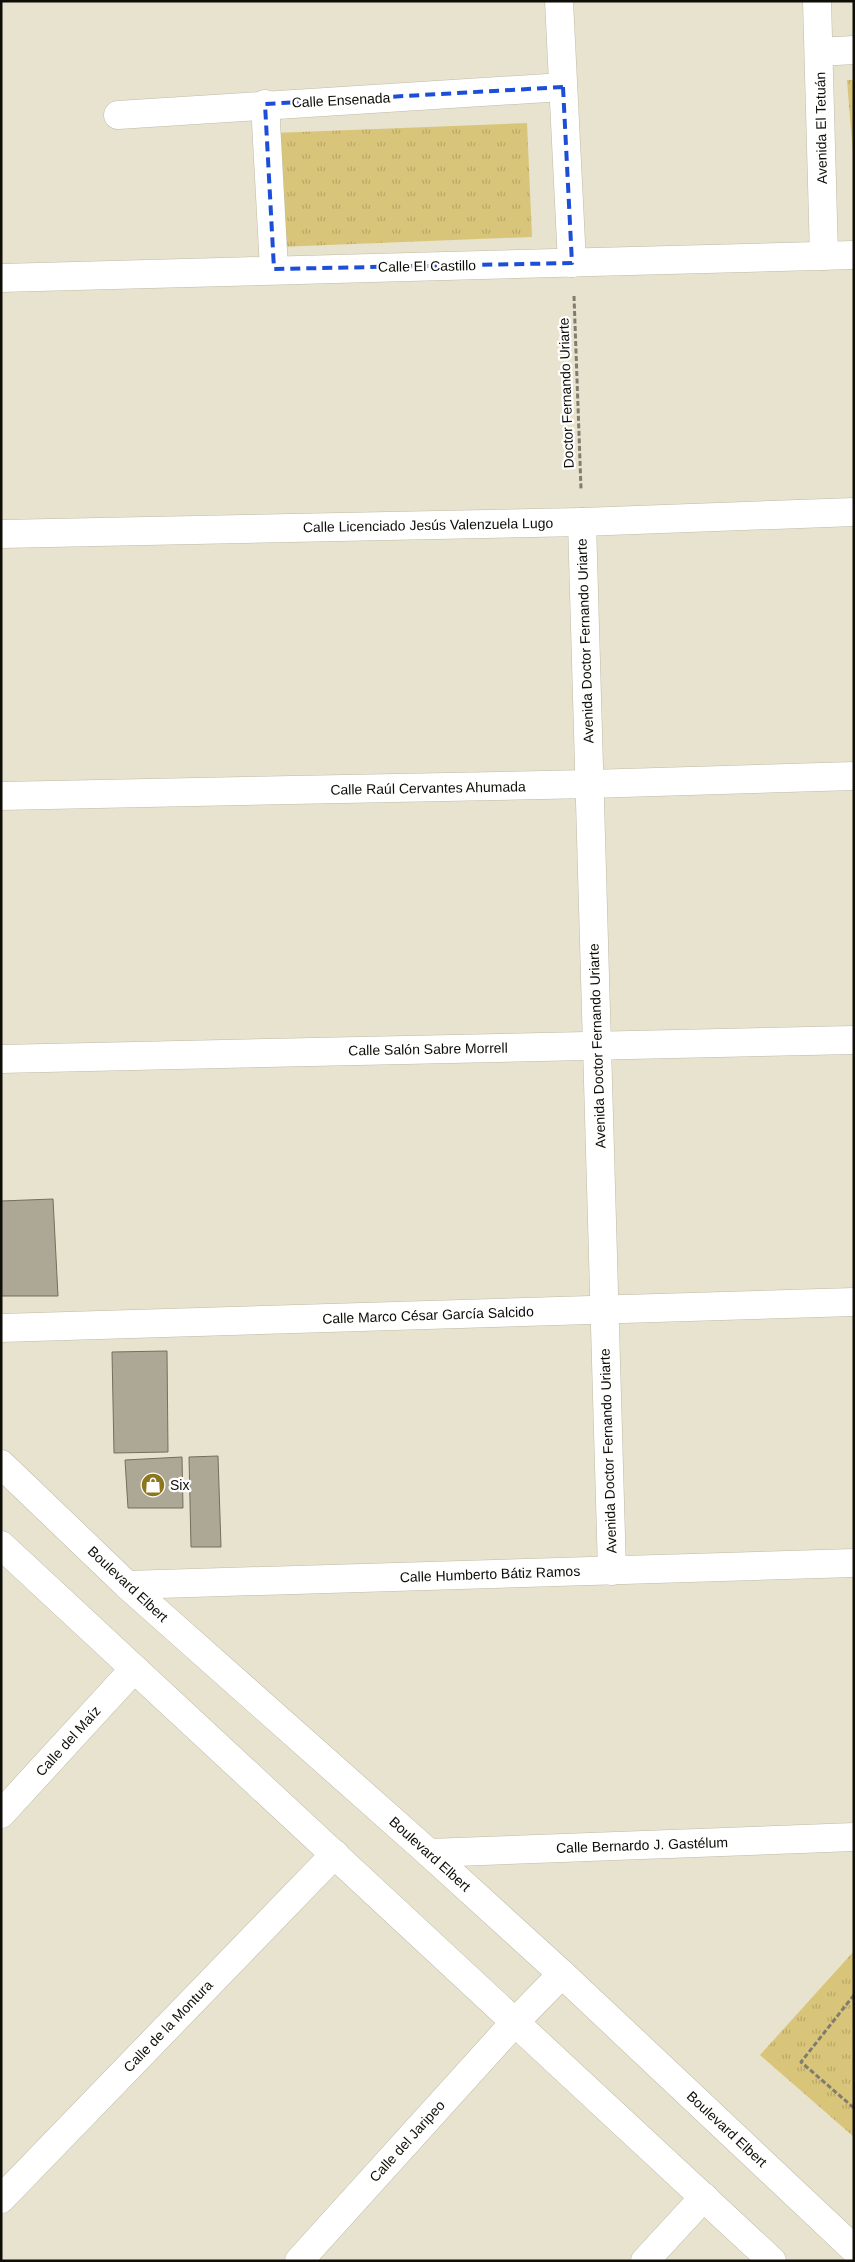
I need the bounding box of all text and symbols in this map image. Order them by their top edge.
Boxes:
street label: Avenida El Tetuán [812,72,830,184]
street label: Calle Ensenada [291,89,391,111]
street label: Calle El Castillo [378,257,476,275]
street label: Doctor Fernando Uriarte [555,317,577,469]
street label: Calle Licenciado Jesús Valenzuela Lugo [303,515,554,535]
street label: Avenida Doctor Fernando Uriarte [573,538,597,744]
street label: Calle Raúl Cervantes Ahumada [330,778,526,798]
street label: Avenida Doctor Fernando Uriarte [585,943,609,1149]
street label: Calle Salón Sabre Morrell [348,1040,508,1058]
street label: Calle Marco César García Salcido [322,1303,534,1327]
street label: Avenida Doctor Fernando Uriarte [596,1348,620,1554]
shop icon: Six [140,1472,166,1498]
place label: Six [170,1477,189,1493]
street label: Boulevard Elbert [85,1543,171,1625]
street label: Calle Humberto Bátiz Ramos [400,1563,580,1585]
street label: Calle del Maíz [32,1703,104,1779]
street label: Boulevard Elbert [386,1813,474,1895]
street label: Calle Bernardo J. Gastélum [556,1834,728,1856]
street label: Calle de la Montura [120,1977,216,2075]
street label: Boulevard Elbert [684,2088,770,2170]
street label: Calle del Jaripeo [366,2097,448,2185]

